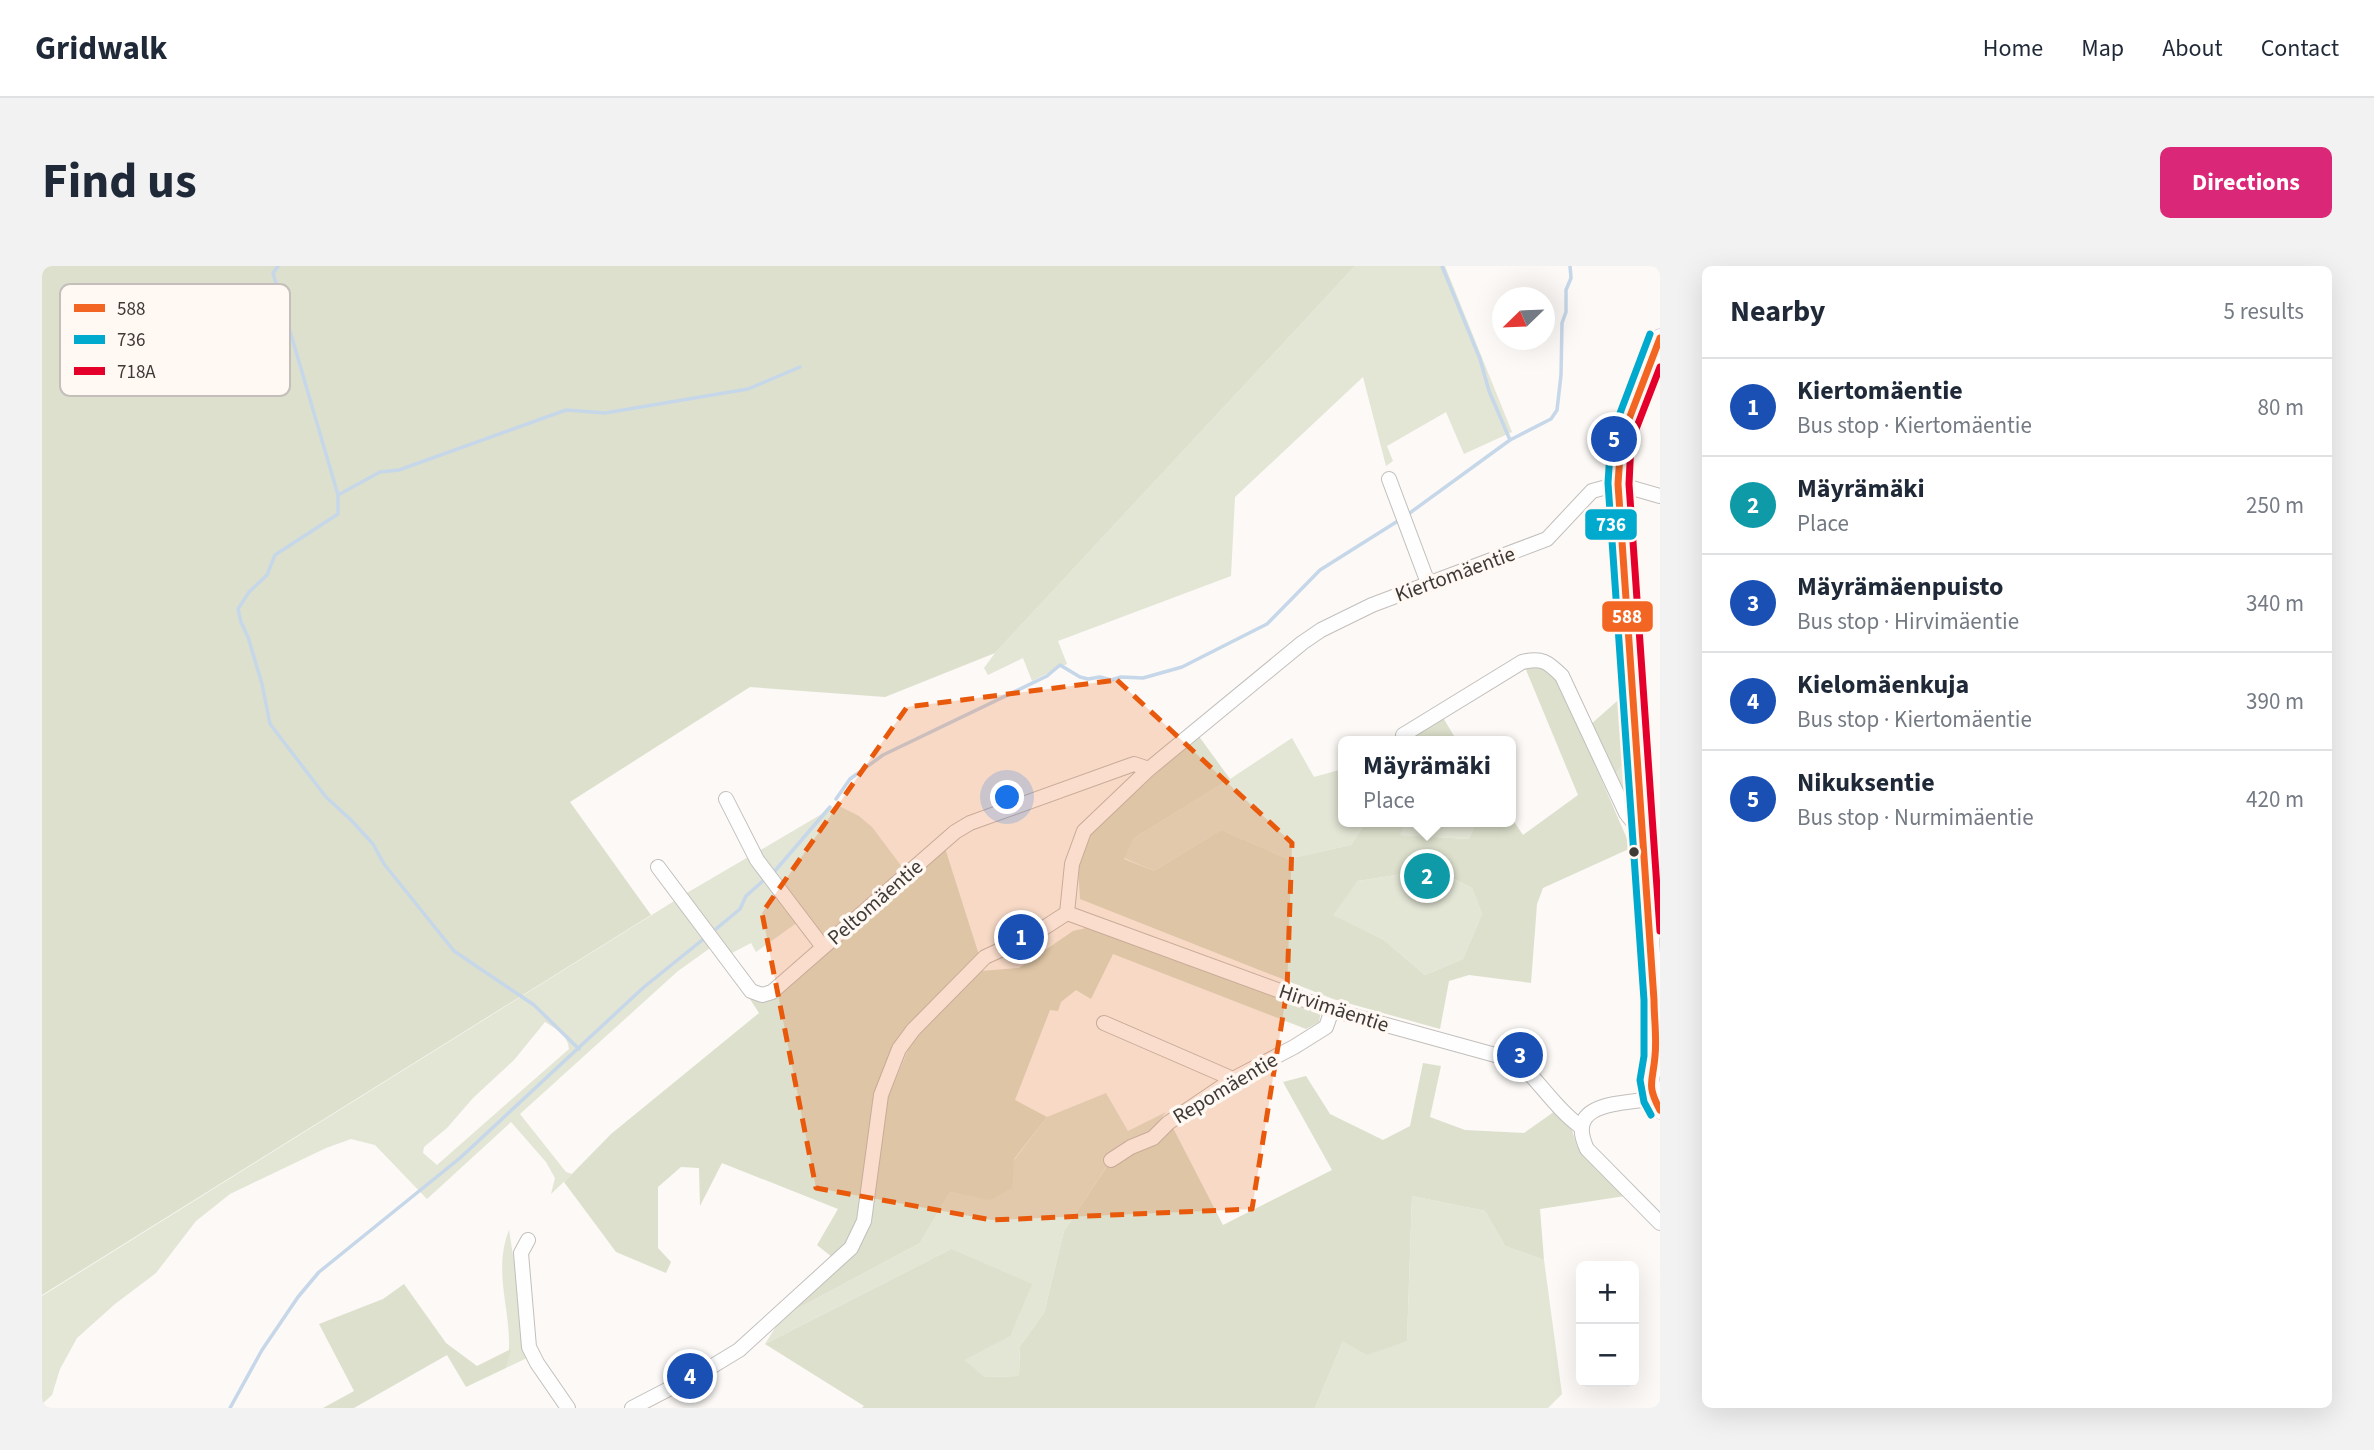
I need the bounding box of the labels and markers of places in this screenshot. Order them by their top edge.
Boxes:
pin: 5 [1591,413,1637,465]
unlabelled marker [1627,845,1641,859]
pin: 2 [1404,850,1450,902]
pin: 1 [998,911,1044,963]
pin: 3 [1497,1029,1543,1081]
pin: 4 [667,1350,713,1402]

